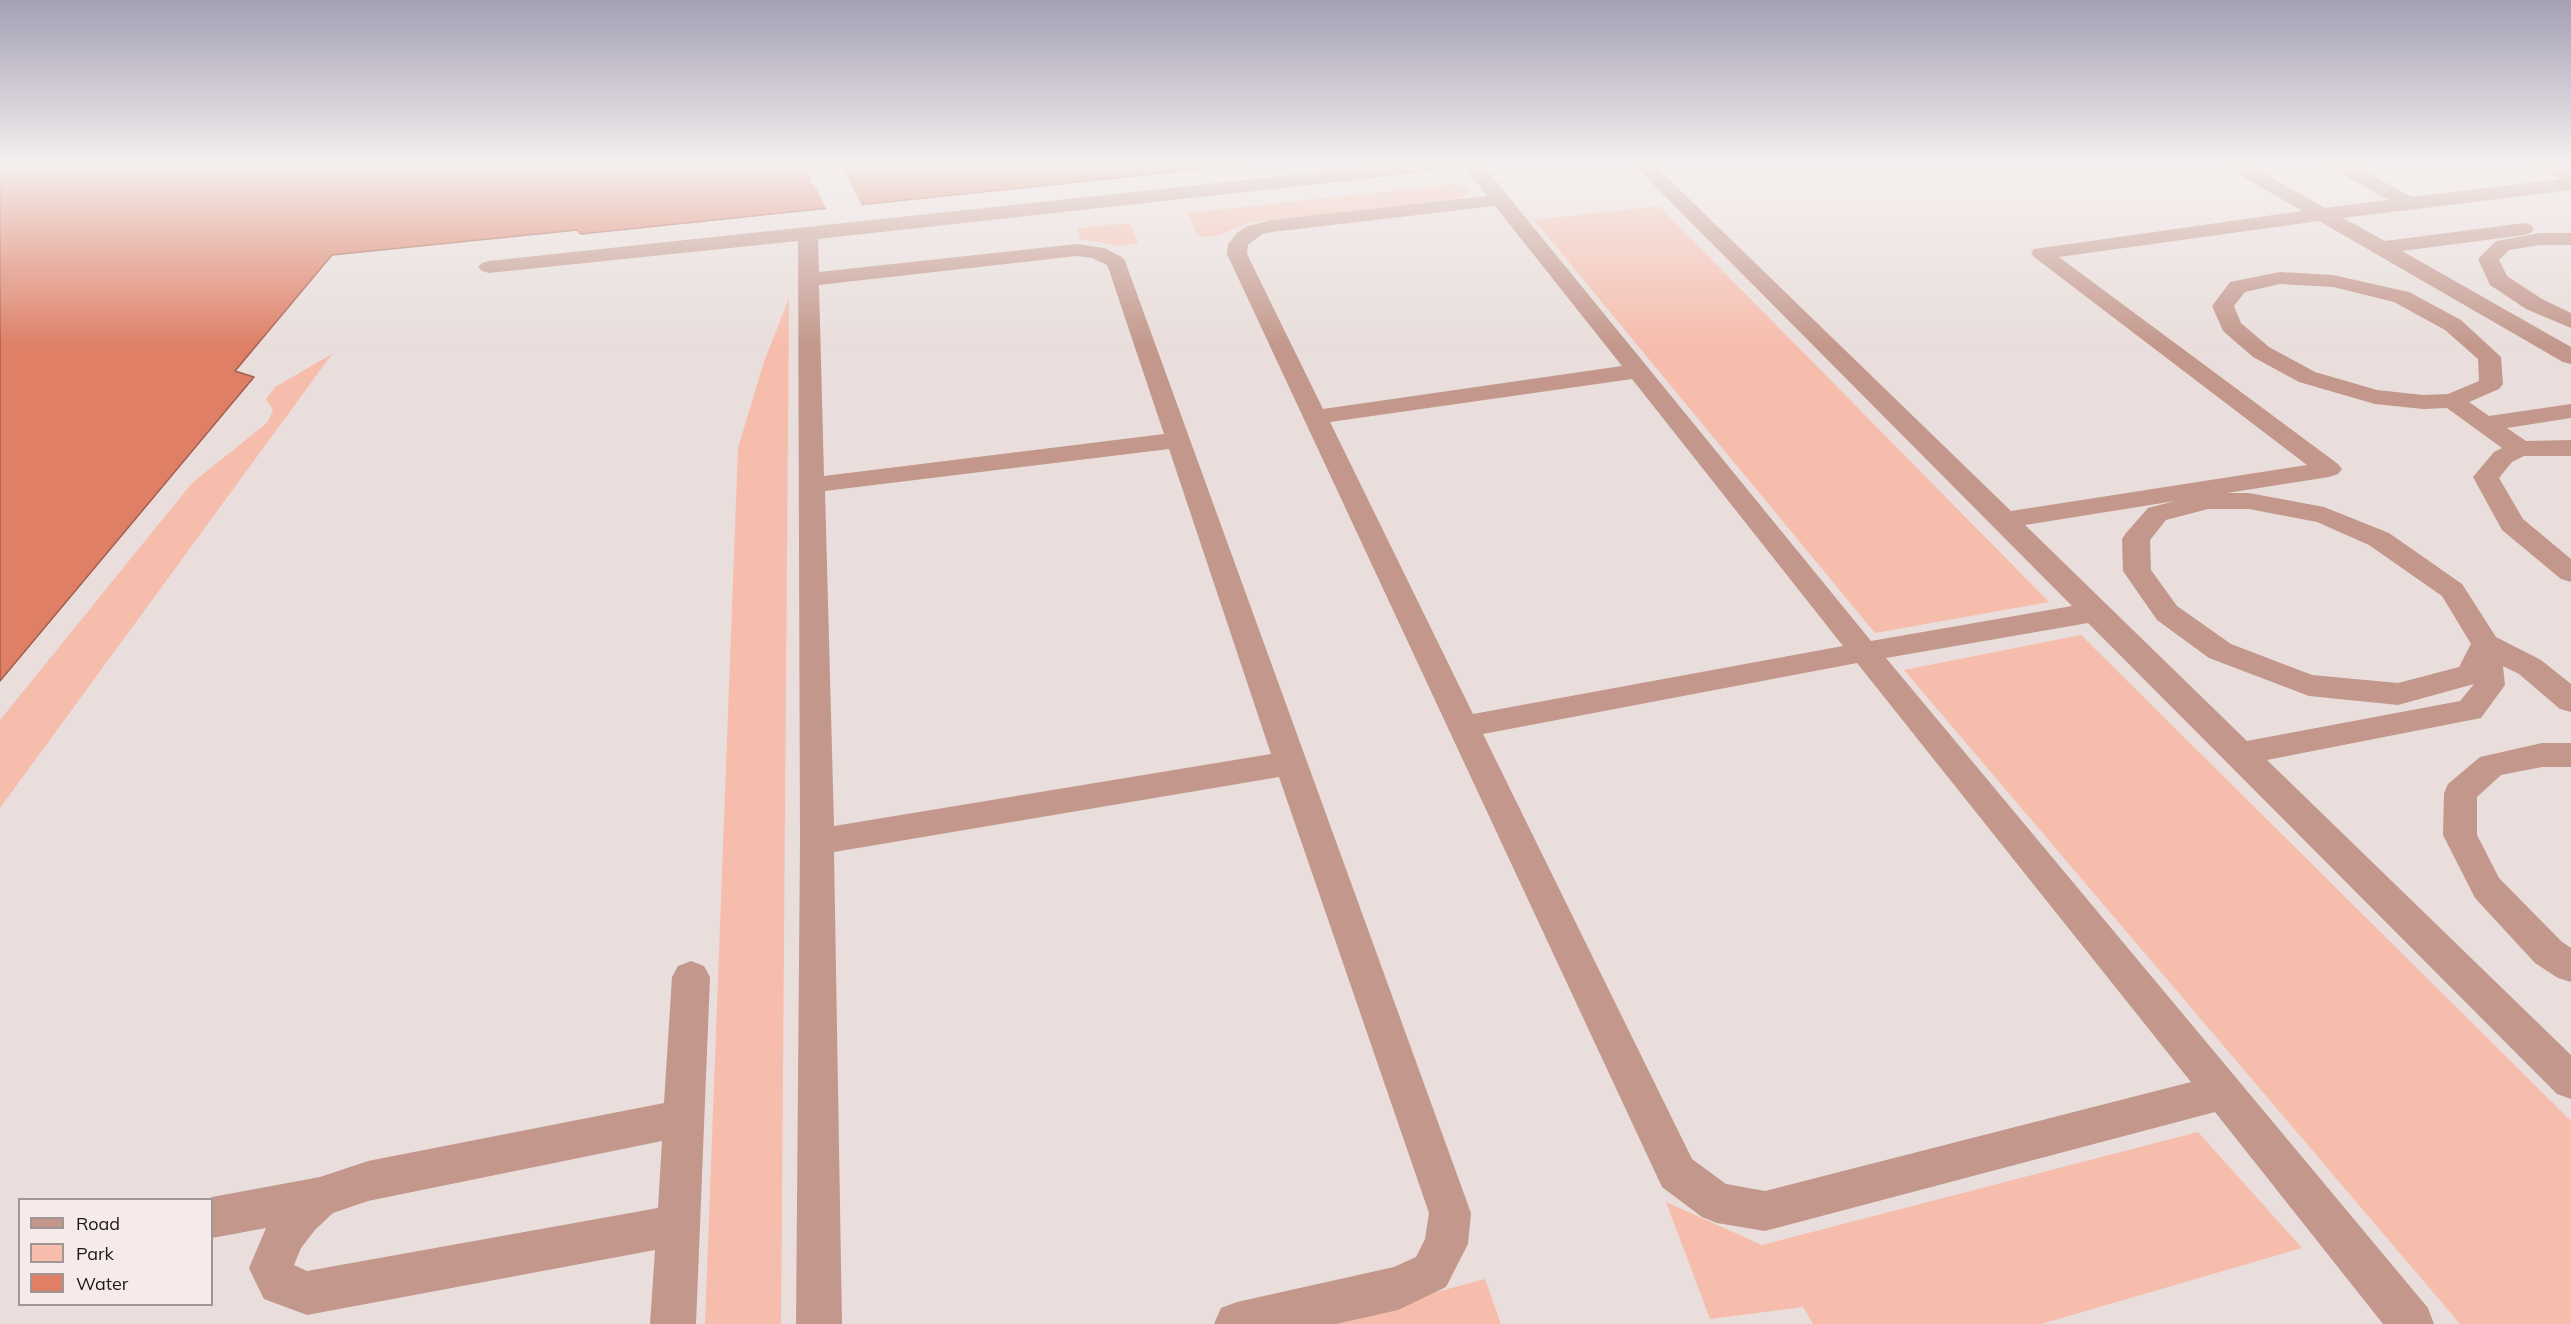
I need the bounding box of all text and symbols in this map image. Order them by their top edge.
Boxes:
legend [18,1198,213,1306]
text: Road [76,1212,120,1235]
text: Park [76,1242,114,1265]
text: Water [76,1272,128,1295]

